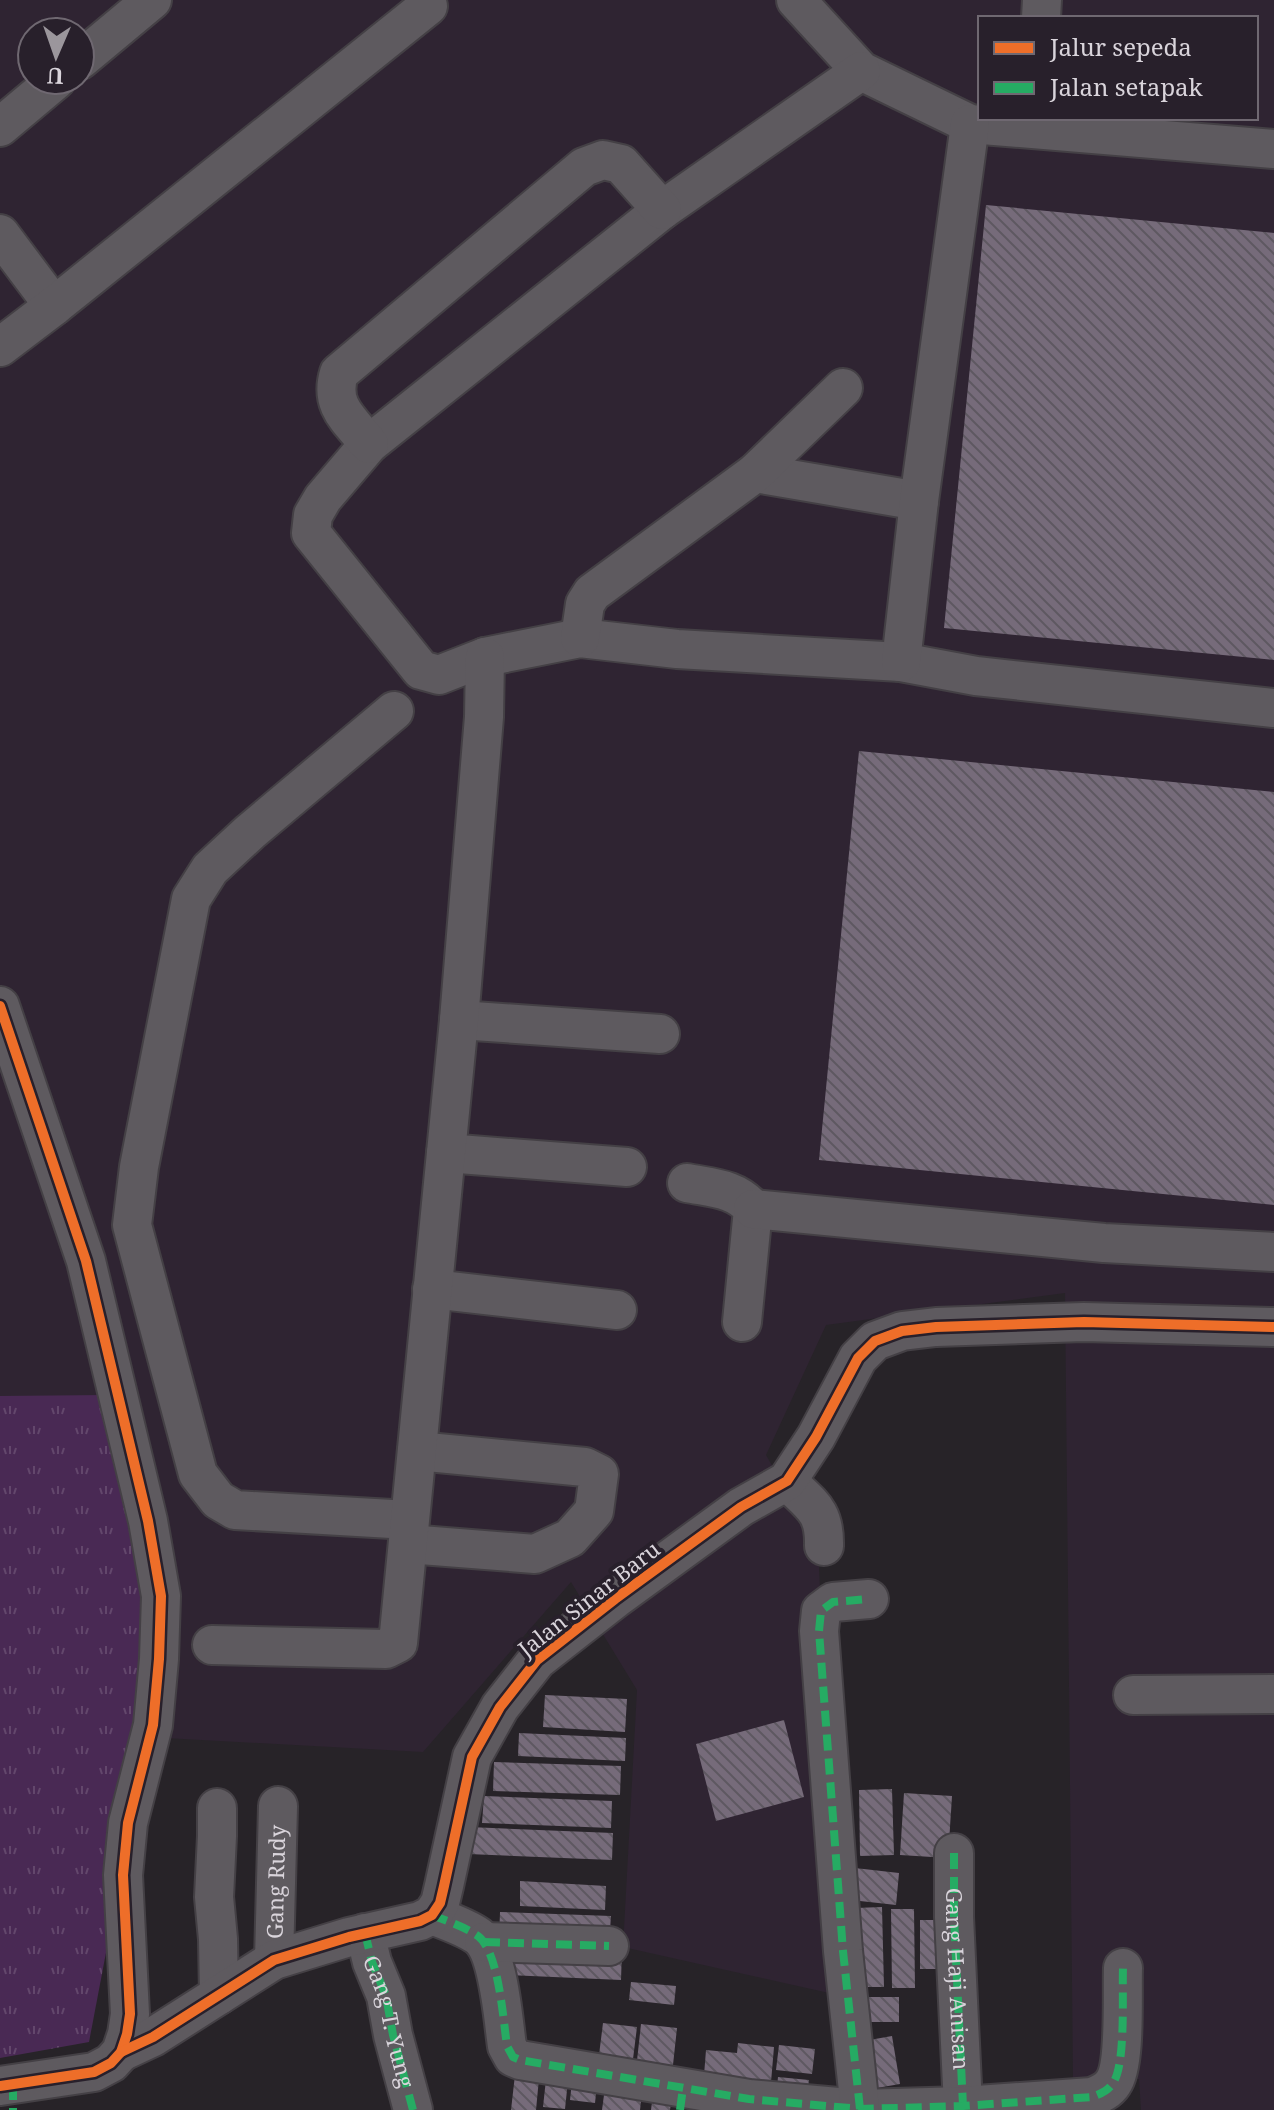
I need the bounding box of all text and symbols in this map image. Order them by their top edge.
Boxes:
north arrow [16,16,96,96]
legend [978,16,1258,120]
text: Jalur sepeda [1049,30,1192,63]
text: U [46,62,64,92]
text: Jalan setapak [1049,70,1204,103]
street label: Jalan Sinar Baru [511,1533,665,1664]
street label: Gang Rudy [259,1824,292,1940]
street label: Gang Haji Anisan [940,1888,977,2071]
street label: Gang T. Yung [357,1950,422,2091]

